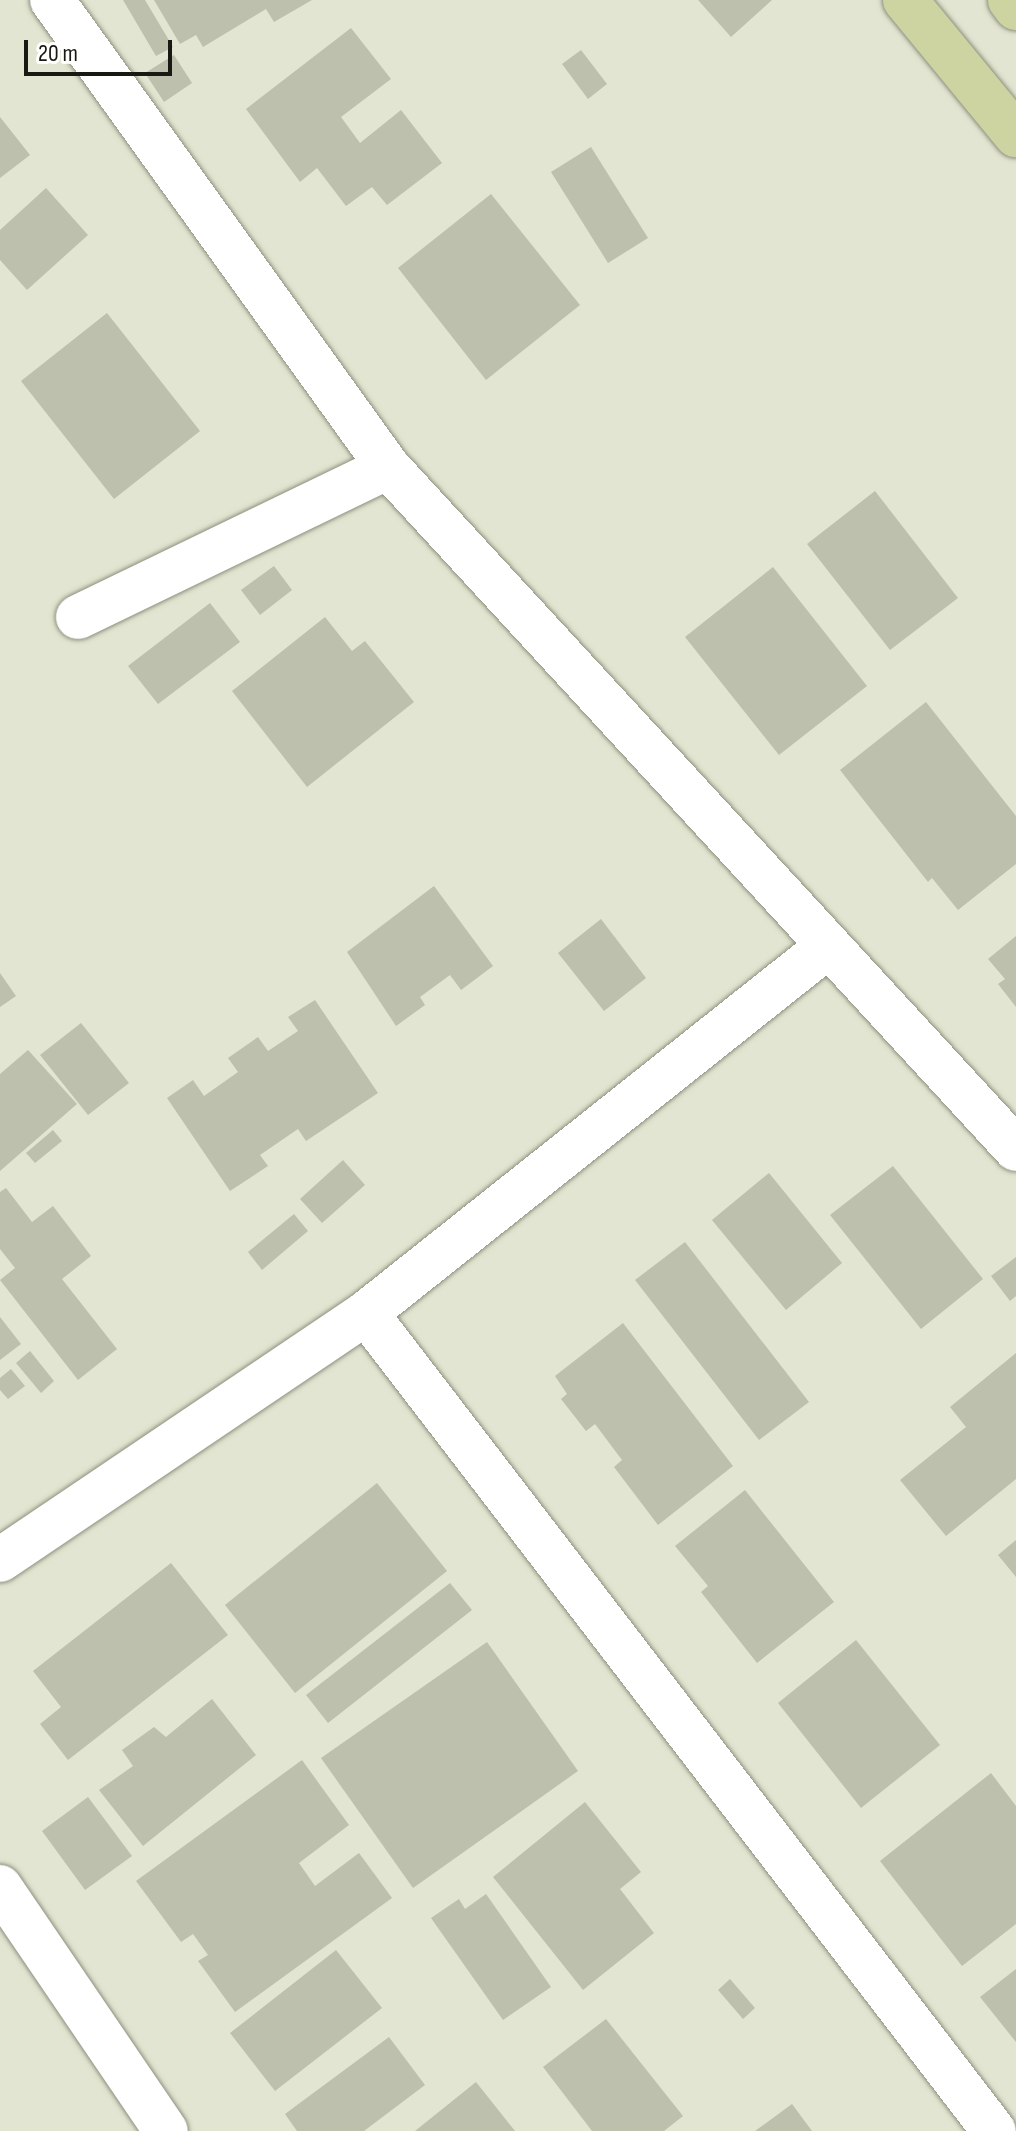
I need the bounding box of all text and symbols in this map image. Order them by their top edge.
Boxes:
scale bar [28,24,176,74]
text: 20 m [38,39,78,68]

